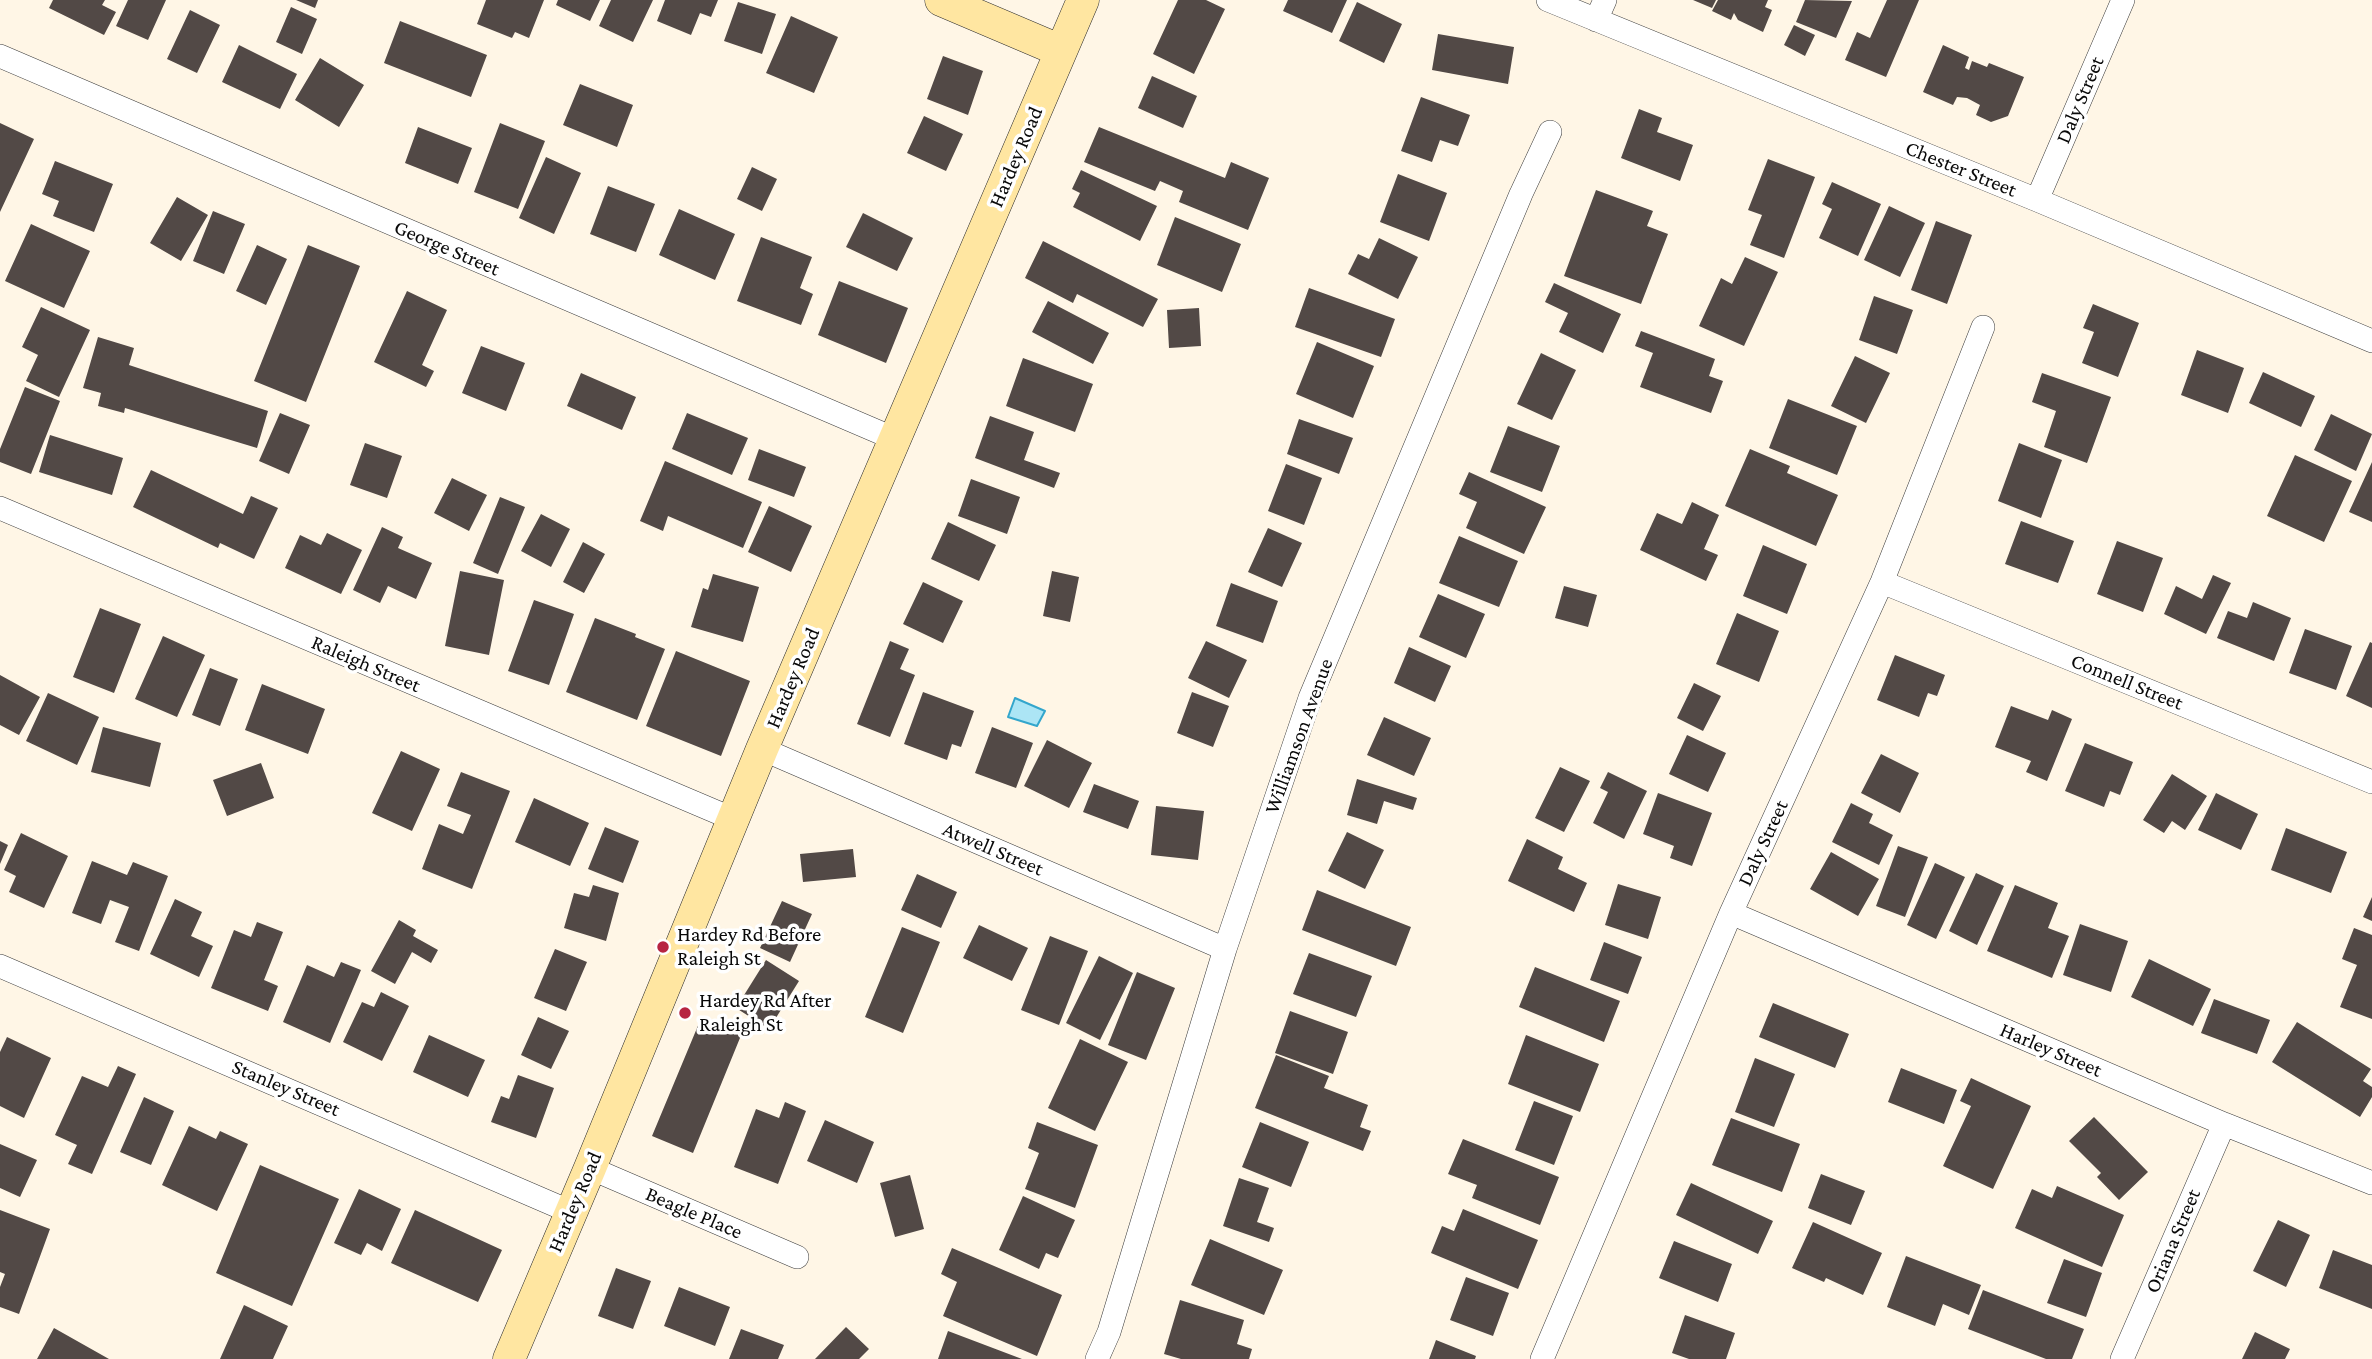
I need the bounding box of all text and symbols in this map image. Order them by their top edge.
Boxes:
street label: Daly Street [2050,53,2110,147]
street label: Hardey Road [984,103,1048,211]
street label: Chester Street [1902,135,2020,203]
street label: George Street [390,214,504,282]
street label: Hardey Road [761,624,825,732]
street label: Raleigh Street [308,630,424,698]
street label: Connell Street [2067,648,2187,716]
street label: Williamson Avenue [1259,655,1339,817]
street label: Daly Street [1732,796,1794,890]
street label: Atwell Street [939,816,1047,882]
place label: Hardey Rd Before Raleigh St [677,922,821,972]
marker: Hardey Rd Before Raleigh St [655,939,671,955]
place label: Hardey Rd After Raleigh St [699,988,831,1038]
marker: Hardey Rd After Raleigh St [677,1005,693,1021]
street label: Harley Street [1996,1017,2106,1083]
street label: Stanley Street [228,1054,344,1122]
street label: Hardey Road [543,1148,607,1256]
street label: Beagle Place [642,1181,746,1245]
street label: Oriana Street [2140,1185,2206,1297]

